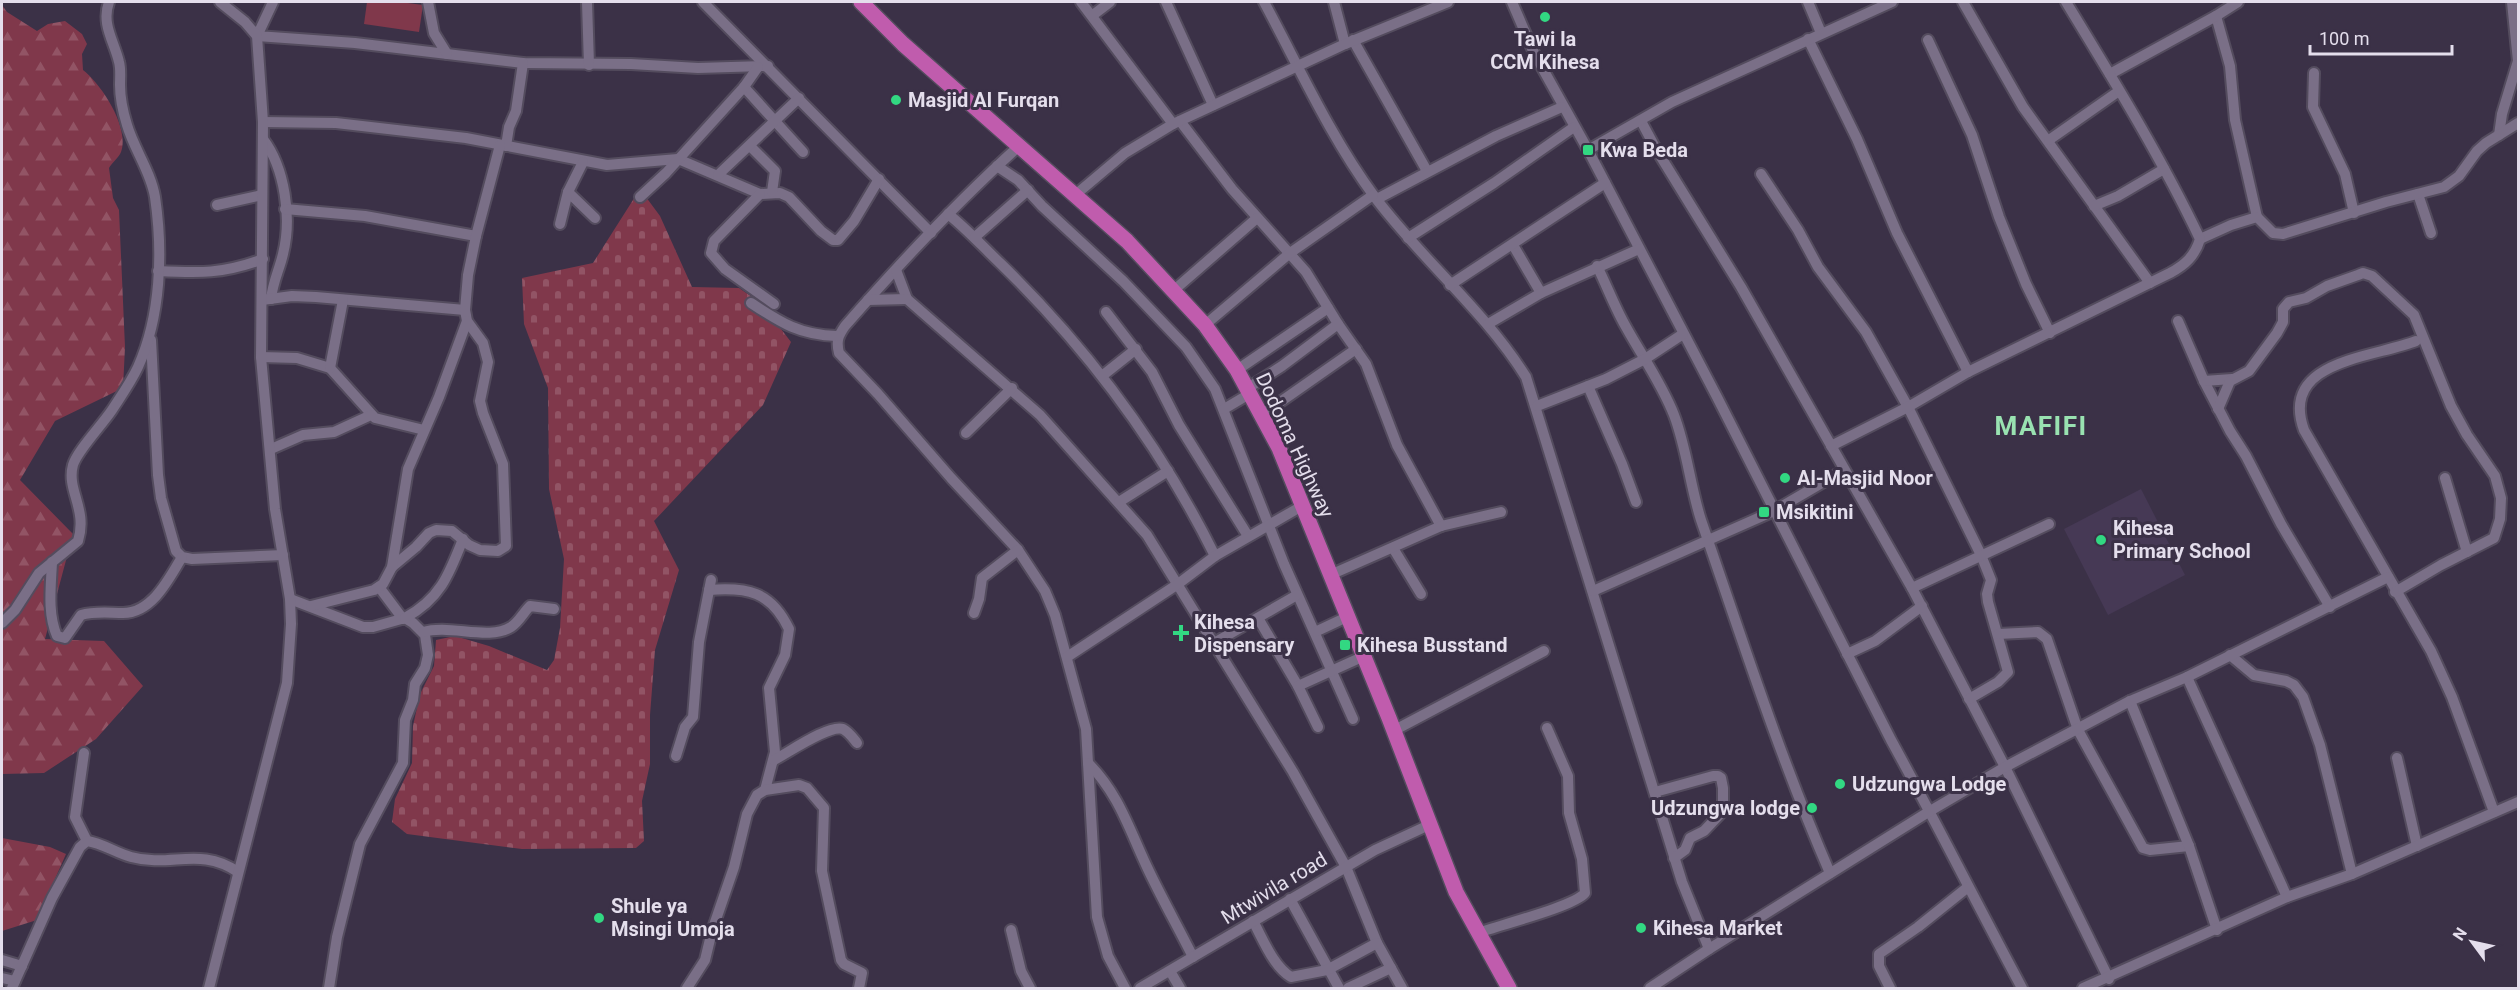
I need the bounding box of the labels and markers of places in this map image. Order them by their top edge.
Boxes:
marker: Tawi la CCM Kihesa [1538,10,1552,24]
place label: Tawi la CCM Kihesa [1490,27,1600,74]
place label: Masjid Al Furqan [908,88,1059,112]
marker: Masjid Al Furqan [889,93,903,107]
place label: Kwa Beda [1600,138,1688,162]
marker: Kwa Beda [1581,143,1595,157]
place label: Al-Masjid Noor [1797,466,1934,490]
marker: Al-Masjid Noor [1778,471,1792,485]
place label: Msikitini [1776,500,1854,524]
marker: Msikitini [1757,505,1771,519]
place label: Kihesa Primary School [2113,516,2251,563]
marker: Kihesa Primary School [2094,533,2108,547]
place label: Kihesa Dispensary [1194,610,1295,657]
marker: Kihesa Dispensary [1172,624,1190,642]
place label: Kihesa Busstand [1357,633,1507,657]
marker: Kihesa Busstand [1338,638,1352,652]
place label: Udzungwa Lodge [1852,772,2007,796]
marker: Udzungwa Lodge [1833,777,1847,791]
place label: Udzungwa lodge [1651,796,1800,820]
marker: Udzungwa lodge [1805,801,1819,815]
place label: Shule ya Msingi Umoja [611,894,735,941]
marker: Shule ya Msingi Umoja [592,911,606,925]
place label: Kihesa Market [1653,916,1783,940]
marker: Kihesa Market [1634,921,1648,935]

